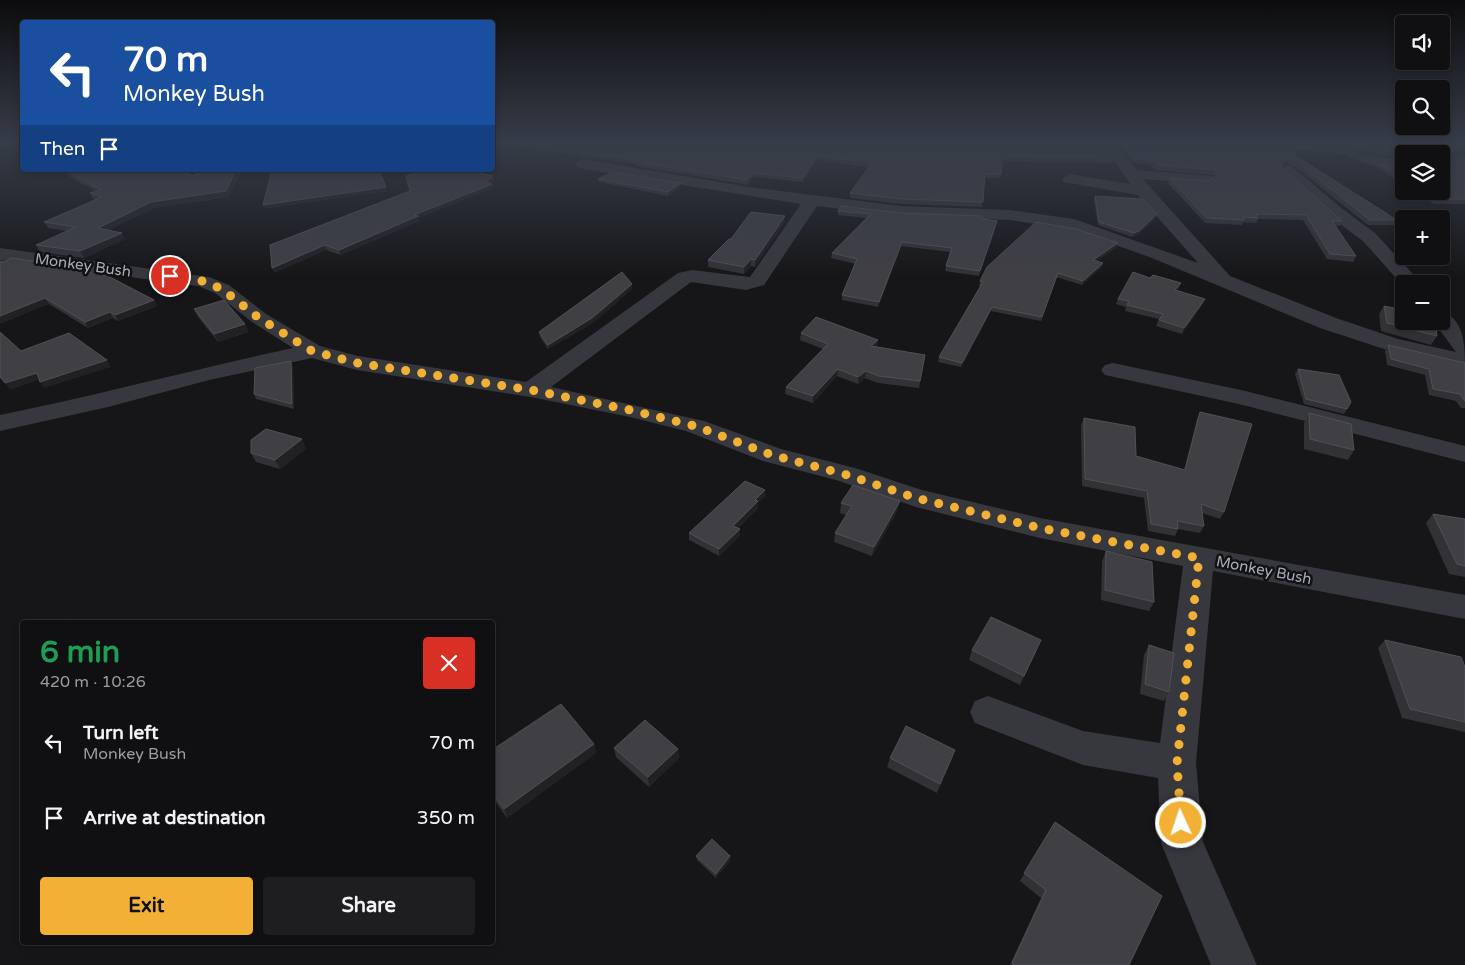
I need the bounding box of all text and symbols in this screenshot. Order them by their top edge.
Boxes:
map controls [1395,15,1450,330]
button: sound [1395,15,1450,70]
text: 70 m [123,39,208,81]
icon: left [40,40,105,105]
button: search [1395,80,1450,135]
text: Monkey Bush [123,81,265,107]
icon: arrive [95,135,123,163]
text: Then [40,138,85,160]
button: layers [1395,145,1450,200]
button: + [1395,210,1450,265]
street label: Monkey Bush [34,249,132,281]
pin [149,255,191,297]
icon: arrive [156,262,184,290]
button: − [1395,275,1450,330]
street label: Monkey Bush [1215,552,1313,588]
text: 6 min [40,634,120,671]
button: close [423,637,475,689]
text: 420 m · 10:26 [40,672,146,692]
text: Turn left [83,722,159,744]
icon: left [40,729,68,757]
text: 70 m [429,732,475,754]
text: Monkey Bush [83,744,186,764]
position arrow [1154,796,1206,848]
icon: arrive [40,804,68,832]
text: Arrive at destination [83,807,266,829]
text: 350 m [417,807,475,829]
button: Exit [40,877,253,935]
button: Share [263,877,475,935]

